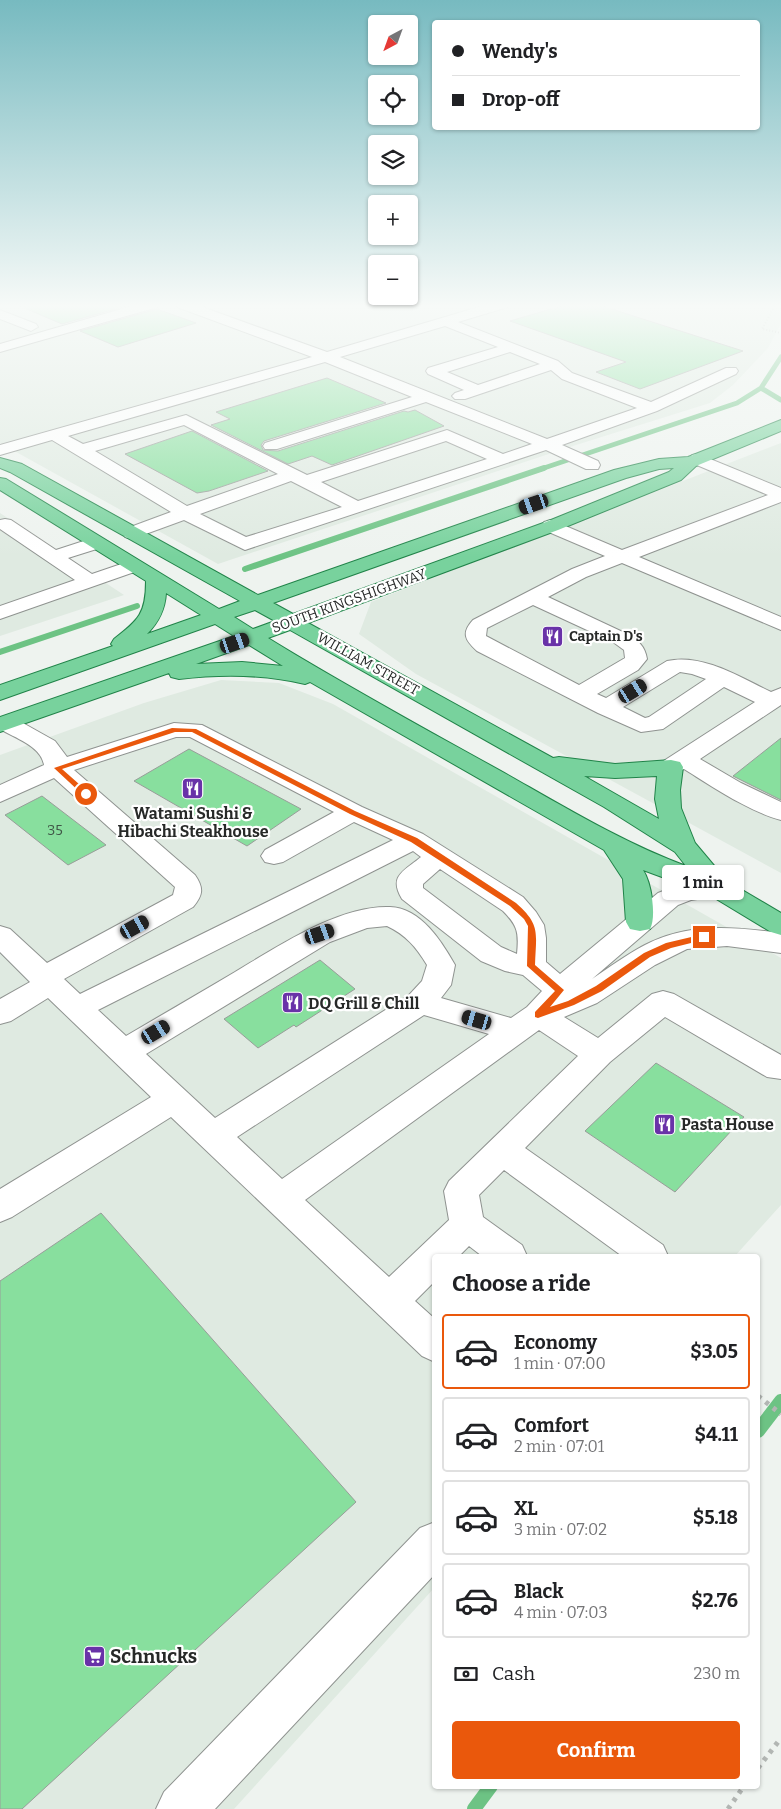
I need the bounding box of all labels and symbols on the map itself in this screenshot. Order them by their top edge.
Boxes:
north arrow [368,15,418,65]
car [517,492,550,516]
street label: SOUTH KINGSHIGHWAY [269,565,429,637]
restaurant icon: Captain D's [541,624,565,648]
place label: Captain D's [569,628,643,645]
street label: WILLIAM STREET [314,629,422,699]
car [218,631,251,655]
car [616,677,649,705]
restaurant icon: Watami Sushi & Hibachi Steakhouse [181,777,205,801]
route start [75,783,97,805]
place label: Watami Sushi & Hibachi Steakhouse [117,804,269,841]
house number: 35 [47,822,63,839]
callout: 1 min [663,864,745,900]
car [118,913,151,941]
car [303,922,336,946]
route end [693,926,715,948]
restaurant icon: DQ Grill & Chill [280,991,304,1015]
place label: DQ Grill & Chill [308,994,419,1013]
car [460,1009,493,1031]
car [139,1018,172,1046]
restaurant icon: Pasta House [653,1112,677,1136]
place label: Pasta House [681,1115,774,1134]
supermarket icon: Schnucks [82,1644,106,1668]
place label: Schnucks [110,1645,197,1668]

